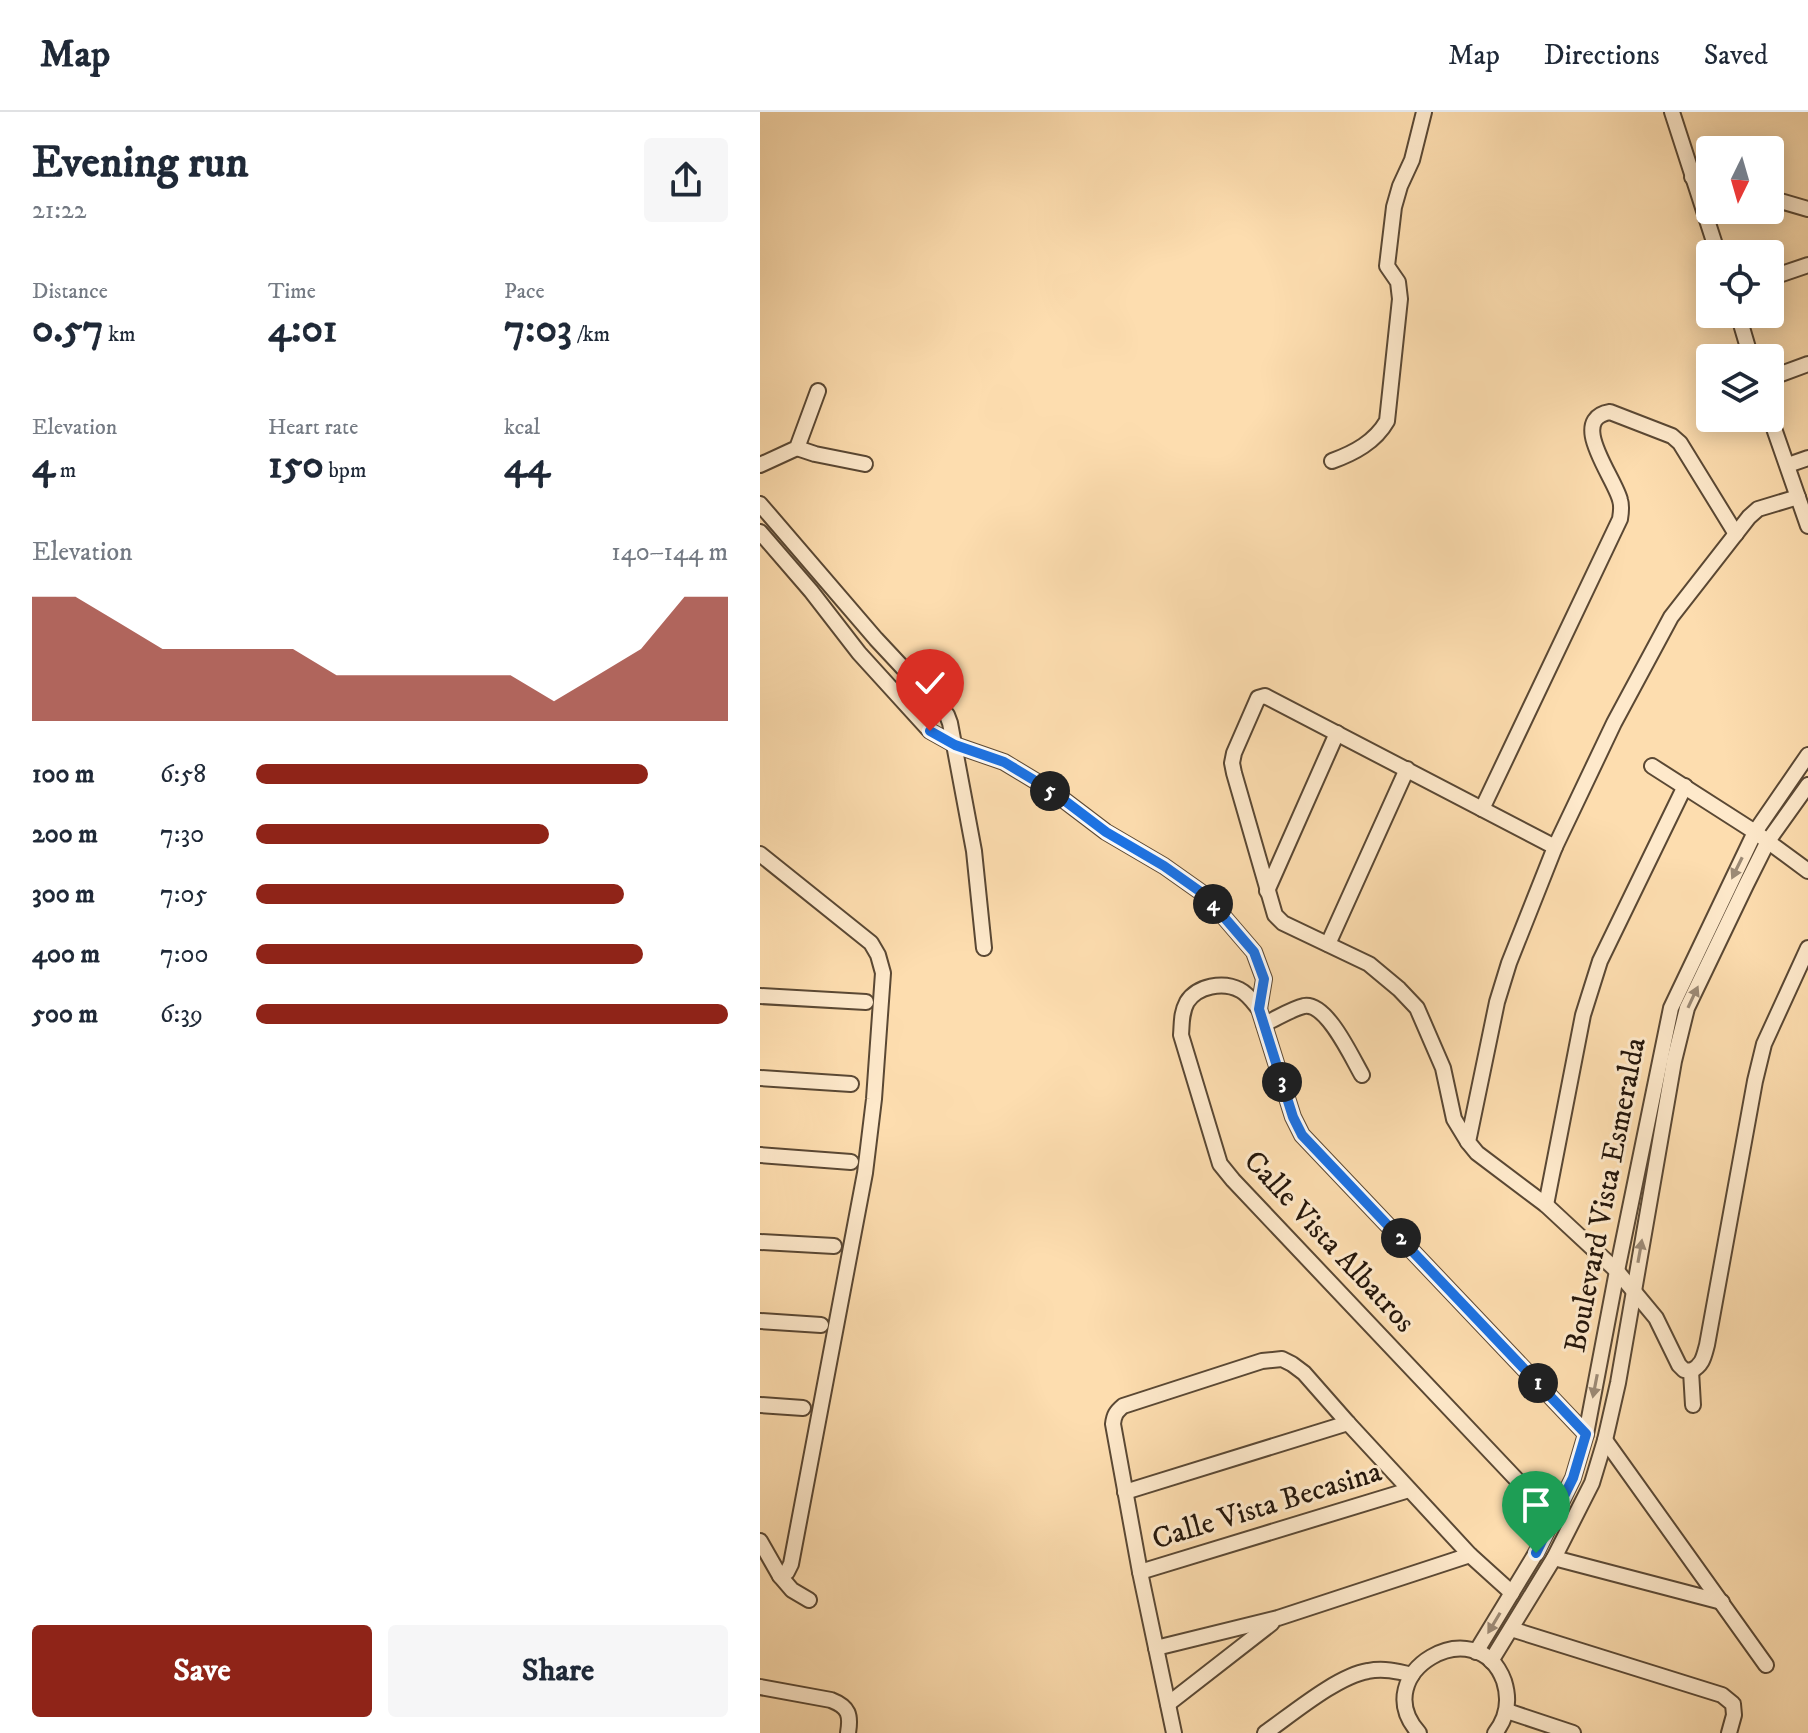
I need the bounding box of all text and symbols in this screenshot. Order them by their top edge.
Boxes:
text: Map [40,31,110,79]
text: Map [1448,38,1500,73]
text: Directions [1544,38,1660,73]
text: Saved [1704,38,1768,73]
text: Evening run [32,136,249,191]
north arrow [1696,136,1784,224]
map controls [1696,136,1784,432]
button: share [644,138,728,222]
text: 21:22 [32,194,87,227]
button: locate [1696,240,1784,328]
text: Distance [32,278,108,305]
text: Time [268,278,316,305]
text: Pace [504,278,545,305]
text: 0.57 [32,305,103,355]
text: 4:01 [268,305,338,355]
text: 7:03 [504,305,572,355]
text: km [103,321,136,348]
text: /km [572,321,610,348]
button: layers [1696,344,1784,432]
text: Elevation [32,414,117,441]
text: Heart rate [268,414,358,441]
text: kcal [504,414,540,441]
text: 4 [32,441,55,491]
text: 150 [268,441,324,491]
text: 44 [504,441,550,491]
text: m [55,457,76,484]
text: bpm [324,457,366,484]
text: Elevation [32,536,133,569]
text: 140–144 m [611,536,728,569]
pin [896,649,964,731]
icon: check [908,661,952,705]
text: 100 m [32,758,95,791]
text: 6:58 [160,758,206,791]
pin: 5 [1030,771,1070,811]
text: 5 [1045,777,1055,804]
text: 200 m [32,818,98,851]
text: 7:30 [160,818,204,851]
one-way arrow [1730,857,1744,880]
text: 300 m [32,878,95,911]
text: 7:05 [160,878,207,911]
pin: 4 [1193,884,1233,924]
text: 4 [1207,890,1219,917]
text: 400 m [32,938,100,971]
text: 7:00 [160,938,208,971]
one-way arrow [1686,986,1699,1009]
text: 500 m [32,998,98,1031]
text: 6:39 [160,998,203,1031]
street label: Boulevard Vista Esmeralda [1557,1034,1655,1356]
pin: 3 [1262,1062,1302,1102]
text: 3 [1278,1068,1286,1095]
street label: Calle Vista Albatros [1235,1143,1423,1341]
pin: 2 [1381,1218,1421,1258]
text: 2 [1396,1224,1406,1251]
one-way arrow [1635,1239,1647,1264]
pin: 1 [1518,1363,1558,1403]
text: 1 [1534,1369,1542,1396]
one-way arrow [1588,1374,1600,1399]
street label: Calle Vista Becasina [1148,1453,1386,1558]
pin [1502,1471,1570,1553]
icon: arrive [1514,1483,1558,1527]
one-way arrow [1487,1612,1501,1634]
button: Save [32,1625,372,1717]
button: Share [388,1625,728,1717]

